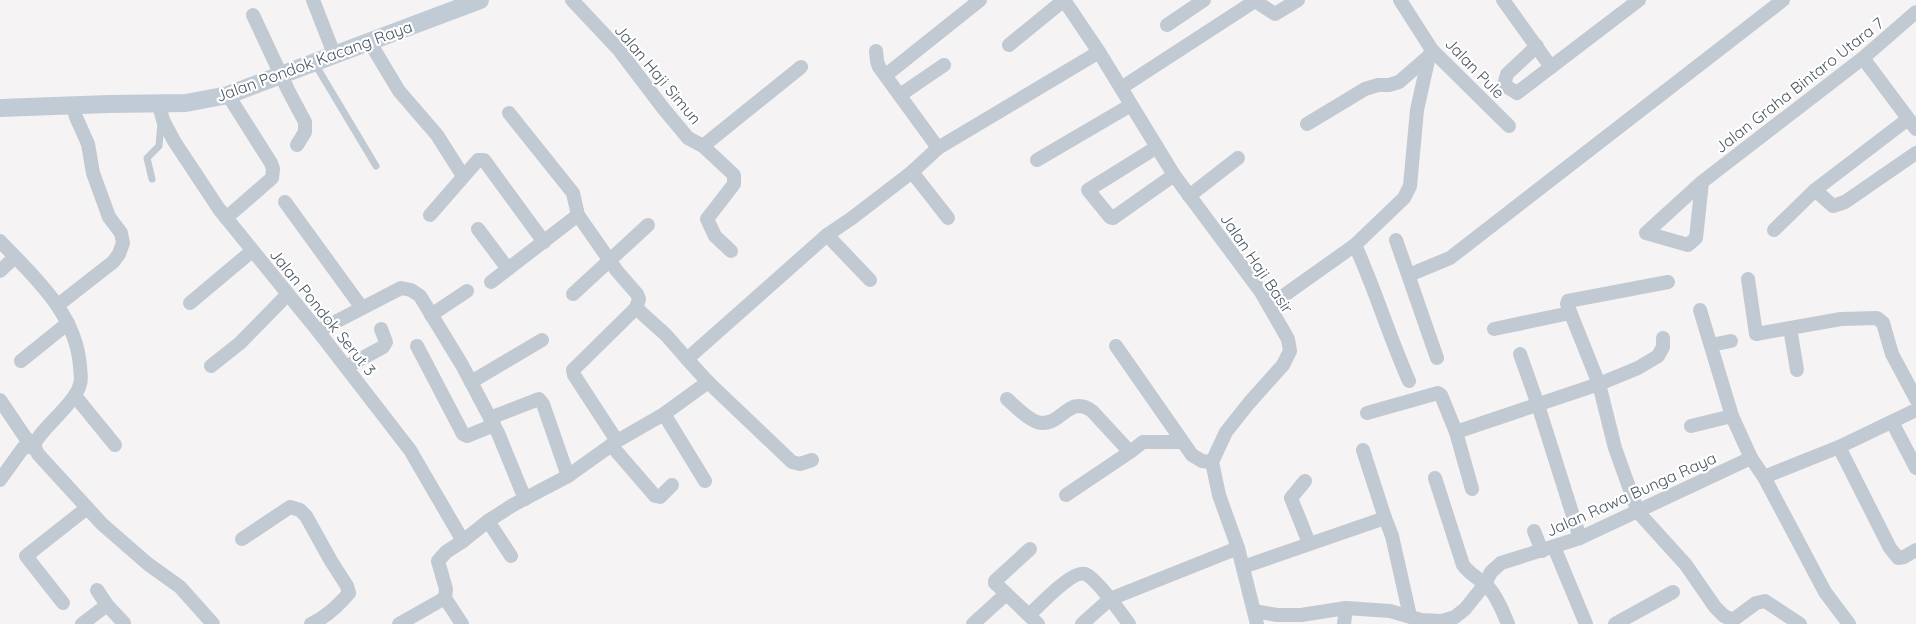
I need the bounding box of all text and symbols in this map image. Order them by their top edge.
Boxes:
street label: Jalan Graha Bintaro Utara 7 [1711,13,1887,157]
street label: Jalan Pondok Kacang Raya [213,16,415,106]
street label: Jalan Haji Simun [610,20,706,128]
street label: Jalan Pule [1441,33,1509,103]
street label: Jalan Haji Basir [1216,209,1298,317]
street label: Jalan Pondok Serut 3 [266,244,380,380]
street label: Jalan Rawa Bunga Raya [1543,447,1719,541]

